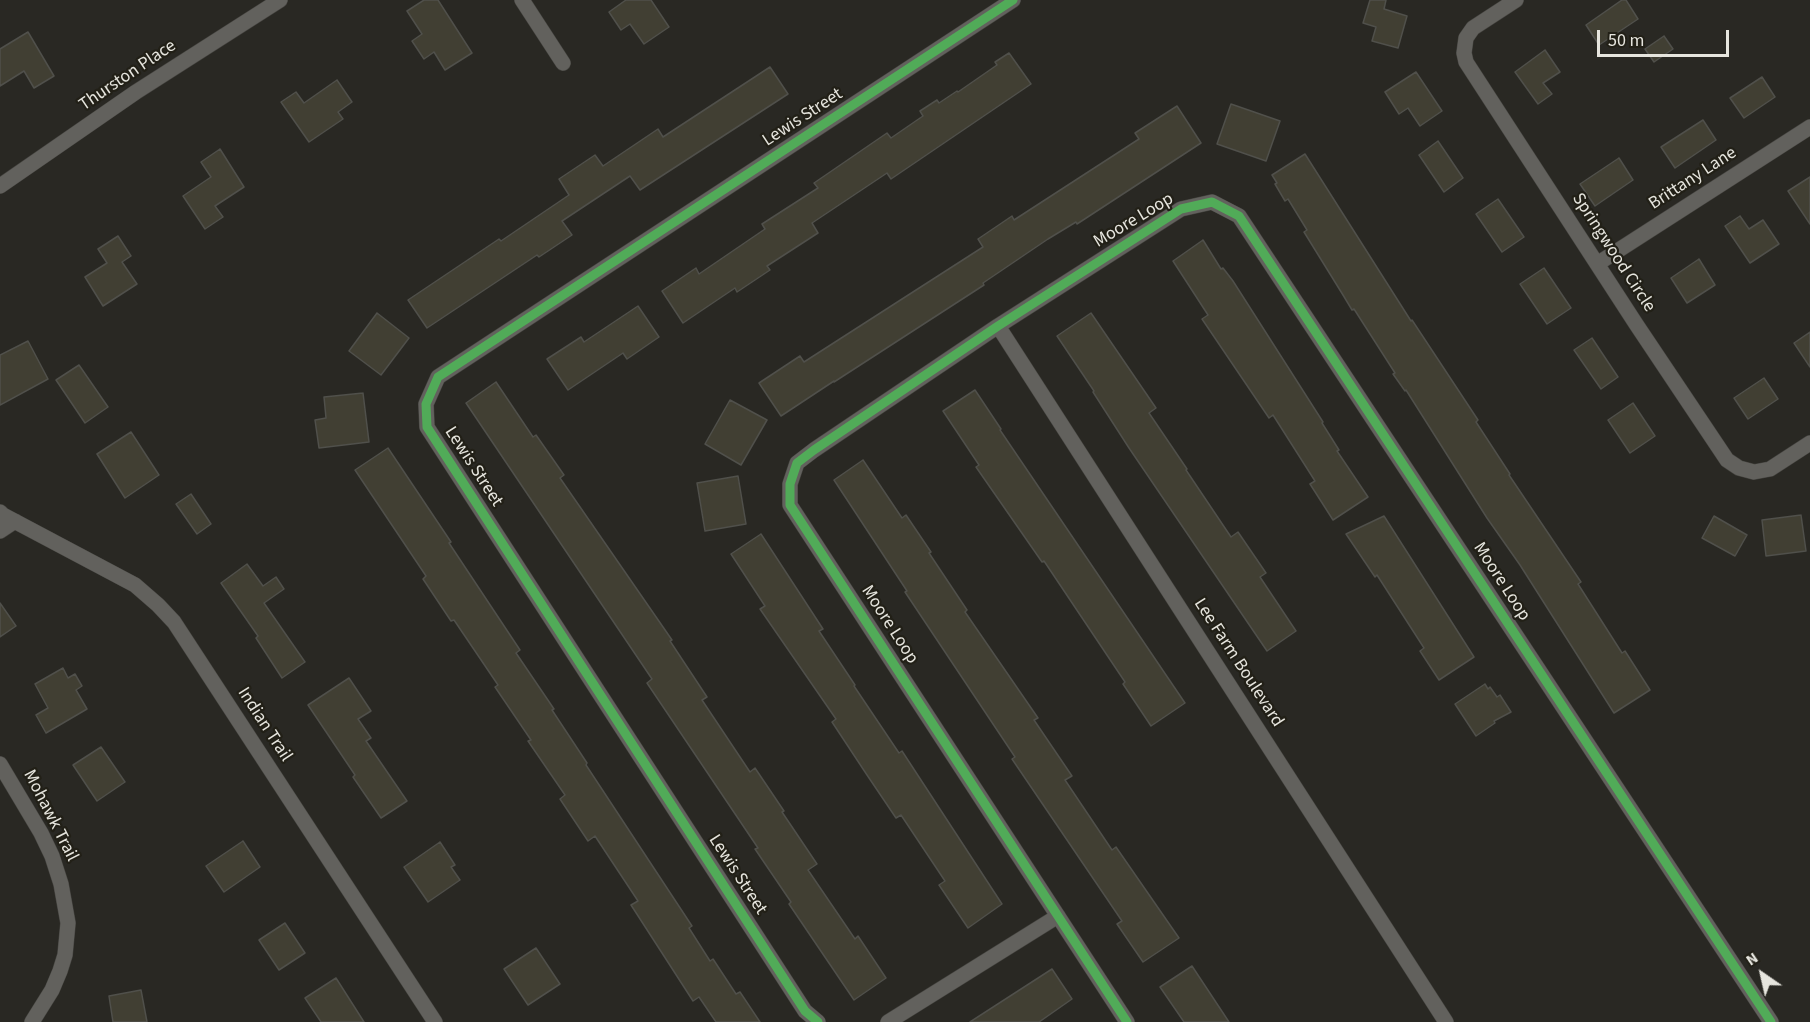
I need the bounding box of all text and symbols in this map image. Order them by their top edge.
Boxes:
scale bar [1600,18,1732,56]
text: 50 m [1608,28,1644,53]
street label: Thurston Place [75,36,181,116]
street label: Lewis Street [759,84,847,152]
street label: Brittany Lane [1645,143,1741,215]
street label: Moore Loop [1090,189,1178,253]
street label: Springwood Circle [1566,189,1660,317]
street label: Lewis Street [439,423,507,511]
street label: Moore Loop [1468,539,1534,625]
street label: Moore Loop [856,582,922,668]
street label: Lee Farm Boulevard [1188,595,1288,731]
street label: Indian Trail [232,684,296,766]
street label: Mohawk Trail [18,767,82,865]
street label: Lewis Street [703,831,771,919]
north arrow [1732,944,1792,1004]
text: N [1741,947,1762,971]

